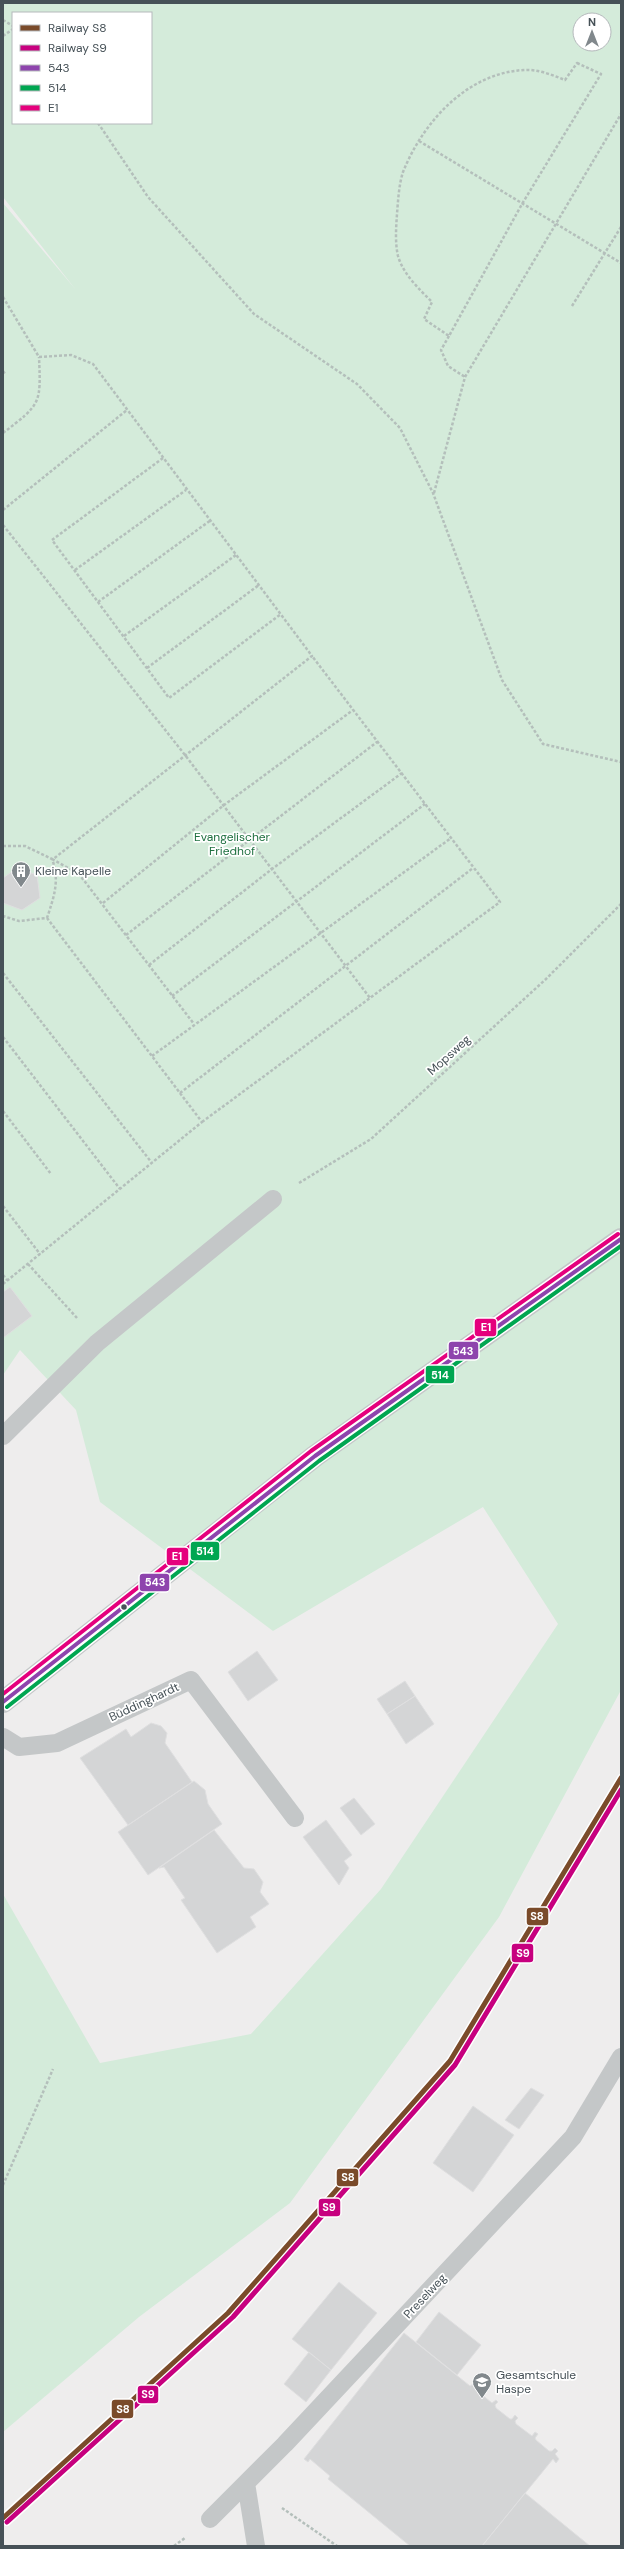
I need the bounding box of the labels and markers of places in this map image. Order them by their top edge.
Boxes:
building icon: Kleine Kapelle [10,860,32,888]
place label: Kleine Kapelle [35,863,111,879]
unlabelled marker [119,1602,129,1612]
place label: Gesamtschule Haspe [496,2367,576,2397]
school or university icon: Gesamtschule Haspe [471,2371,493,2399]

